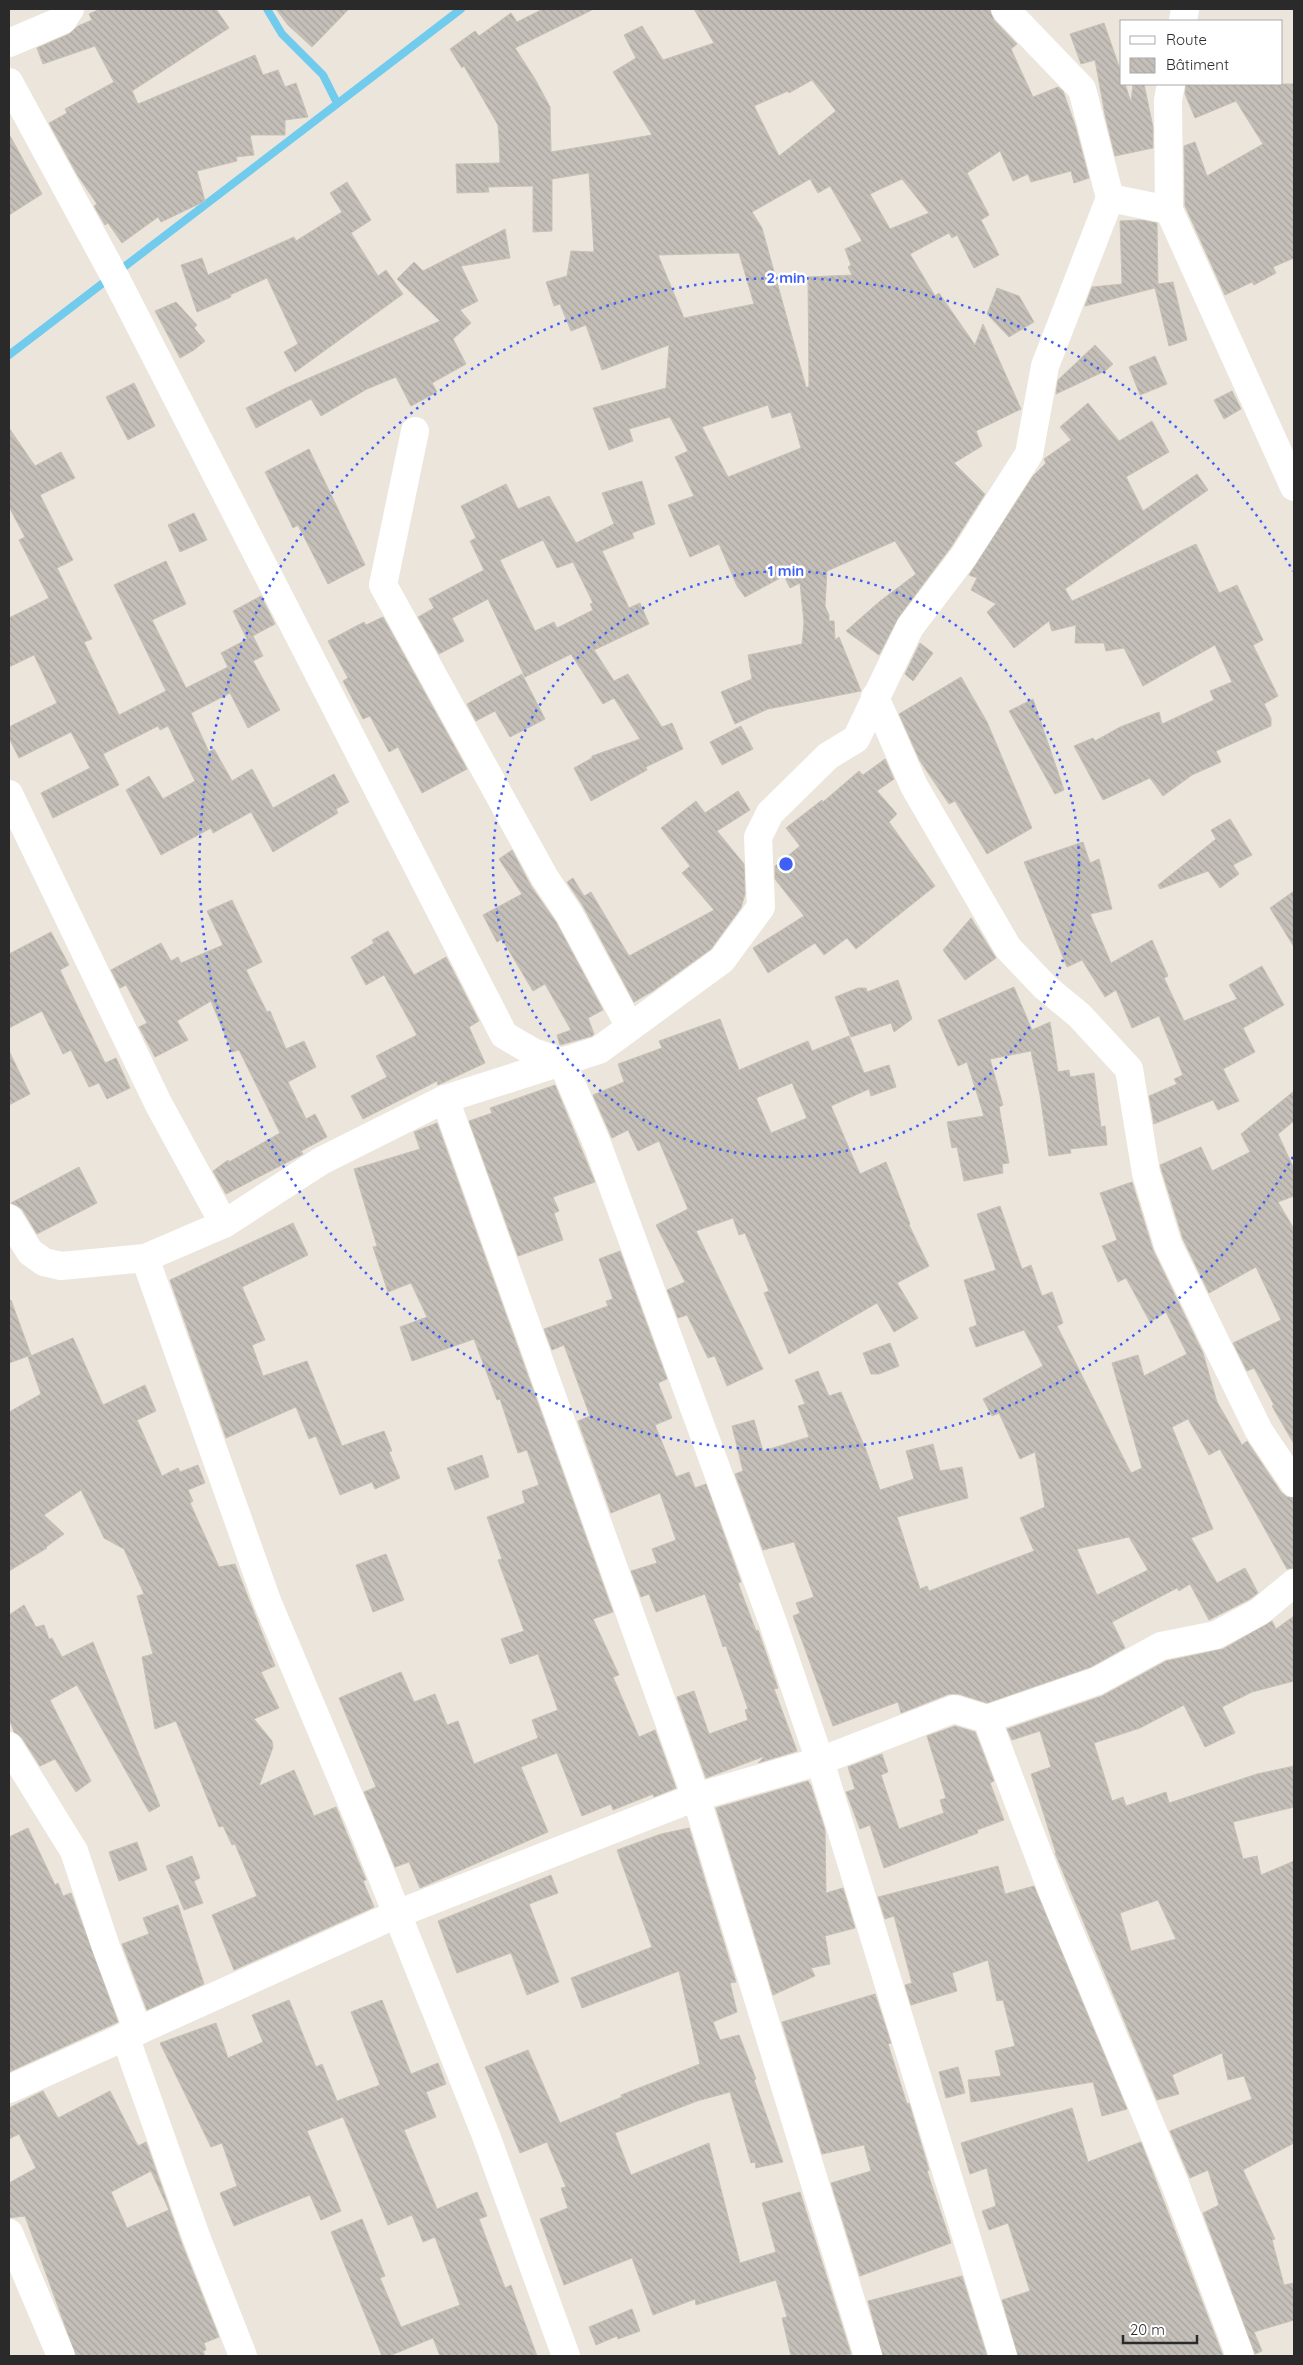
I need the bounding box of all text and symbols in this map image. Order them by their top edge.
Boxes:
legend [1120,20,1283,85]
text: Route [1166,30,1207,49]
text: Bâtiment [1166,55,1229,74]
text: 2 min [766,268,806,287]
text: 1 min [768,561,804,580]
centre of rings [777,855,795,873]
scale bar [1123,2312,1197,2344]
text: 20 m [1130,2320,1165,2339]

